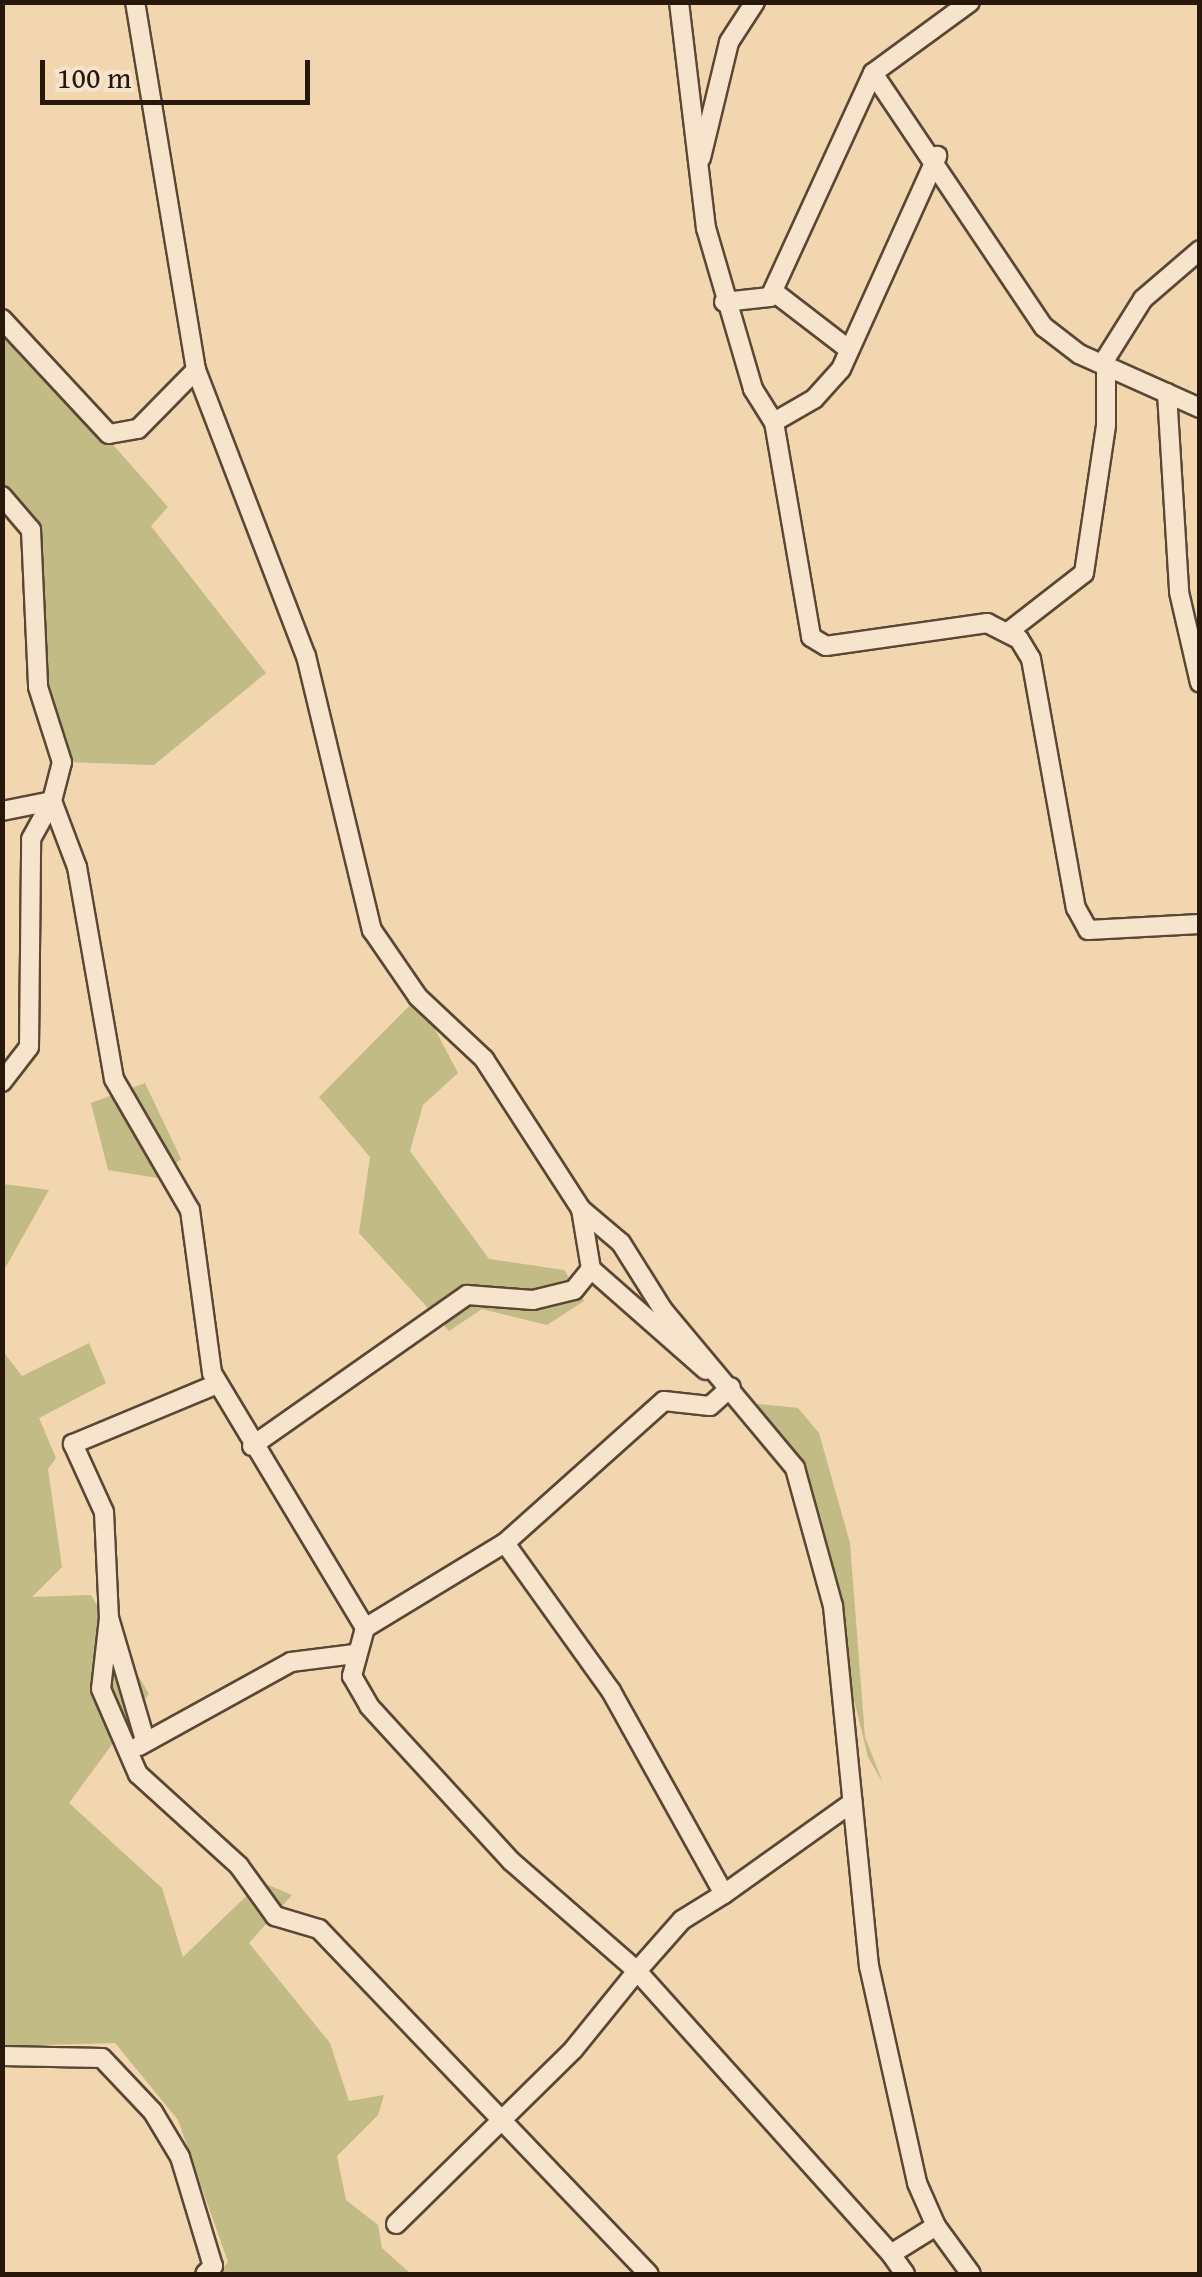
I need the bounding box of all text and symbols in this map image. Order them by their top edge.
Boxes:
scale bar [45,40,315,102]
text: 100 m [57,55,131,99]

